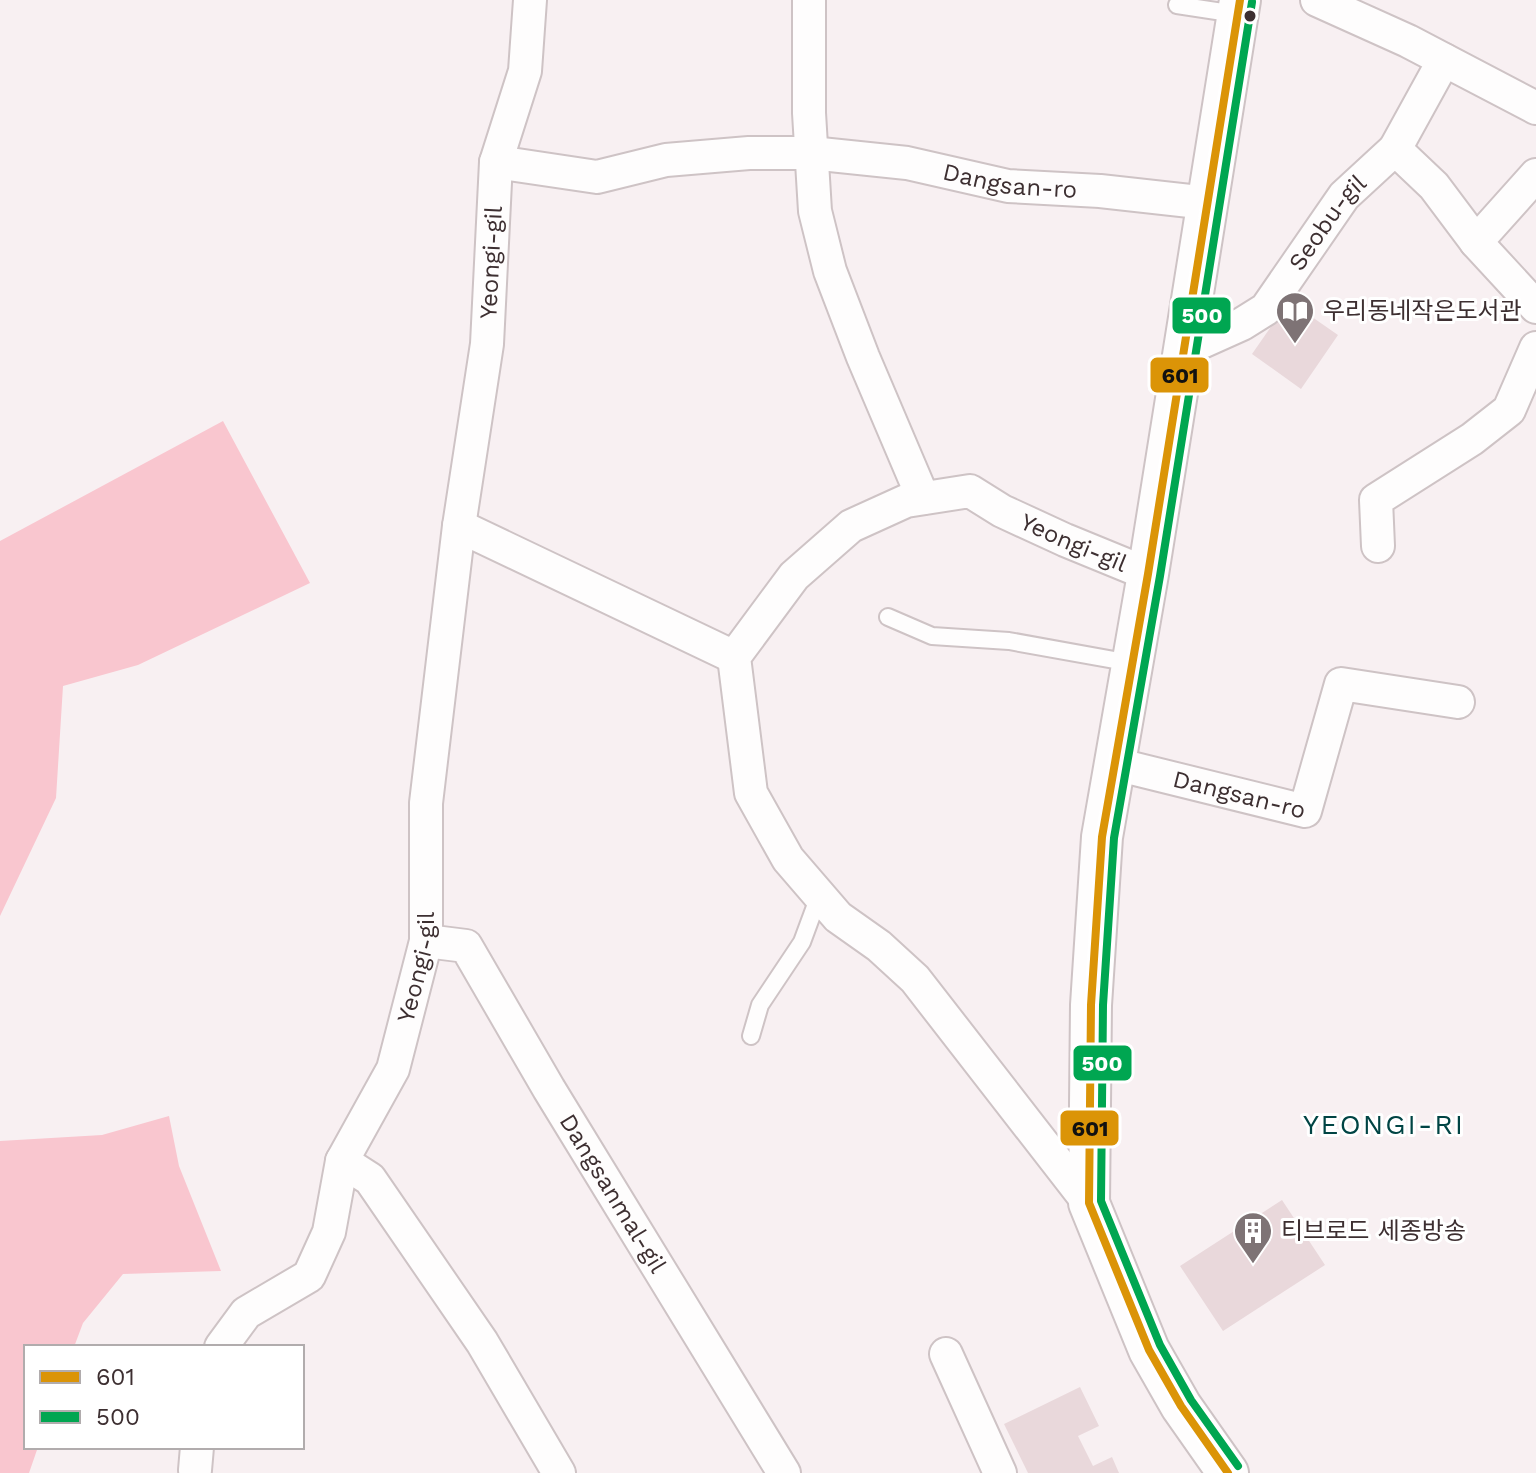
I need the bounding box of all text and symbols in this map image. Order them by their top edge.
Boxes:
unlabelled marker [1242,8,1258,24]
street label: Dangsan-ro [940,158,1078,204]
street label: Seobu-gil [1283,168,1372,276]
street label: Yeongi-gil [474,205,508,320]
library icon: 우리동네작은도서관 [1274,290,1316,345]
line badge: 500 [1171,296,1232,335]
place label: 우리동네작은도서관 [1323,297,1522,325]
text: 500 [1181,303,1223,328]
line badge: 601 [1149,356,1210,394]
text: 601 [1161,363,1199,388]
street label: Yeongi-gil [1016,507,1132,578]
street label: Dangsan-ro [1170,765,1308,825]
street label: Yeongi-gil [392,911,440,1026]
line badge: 500 [1072,1044,1133,1082]
text: 500 [1081,1051,1123,1076]
district label: YEONGI-RI [1303,1108,1465,1141]
street label: Dangsanmal-gil [554,1109,672,1279]
line badge: 601 [1059,1109,1120,1147]
text: 601 [1071,1116,1109,1141]
building icon: 티브로드 세종방송 [1232,1210,1274,1265]
place label: 티브로드 세종방송 [1281,1217,1466,1245]
legend [24,1345,304,1449]
text: 601 [96,1363,135,1391]
text: 500 [96,1403,140,1431]

